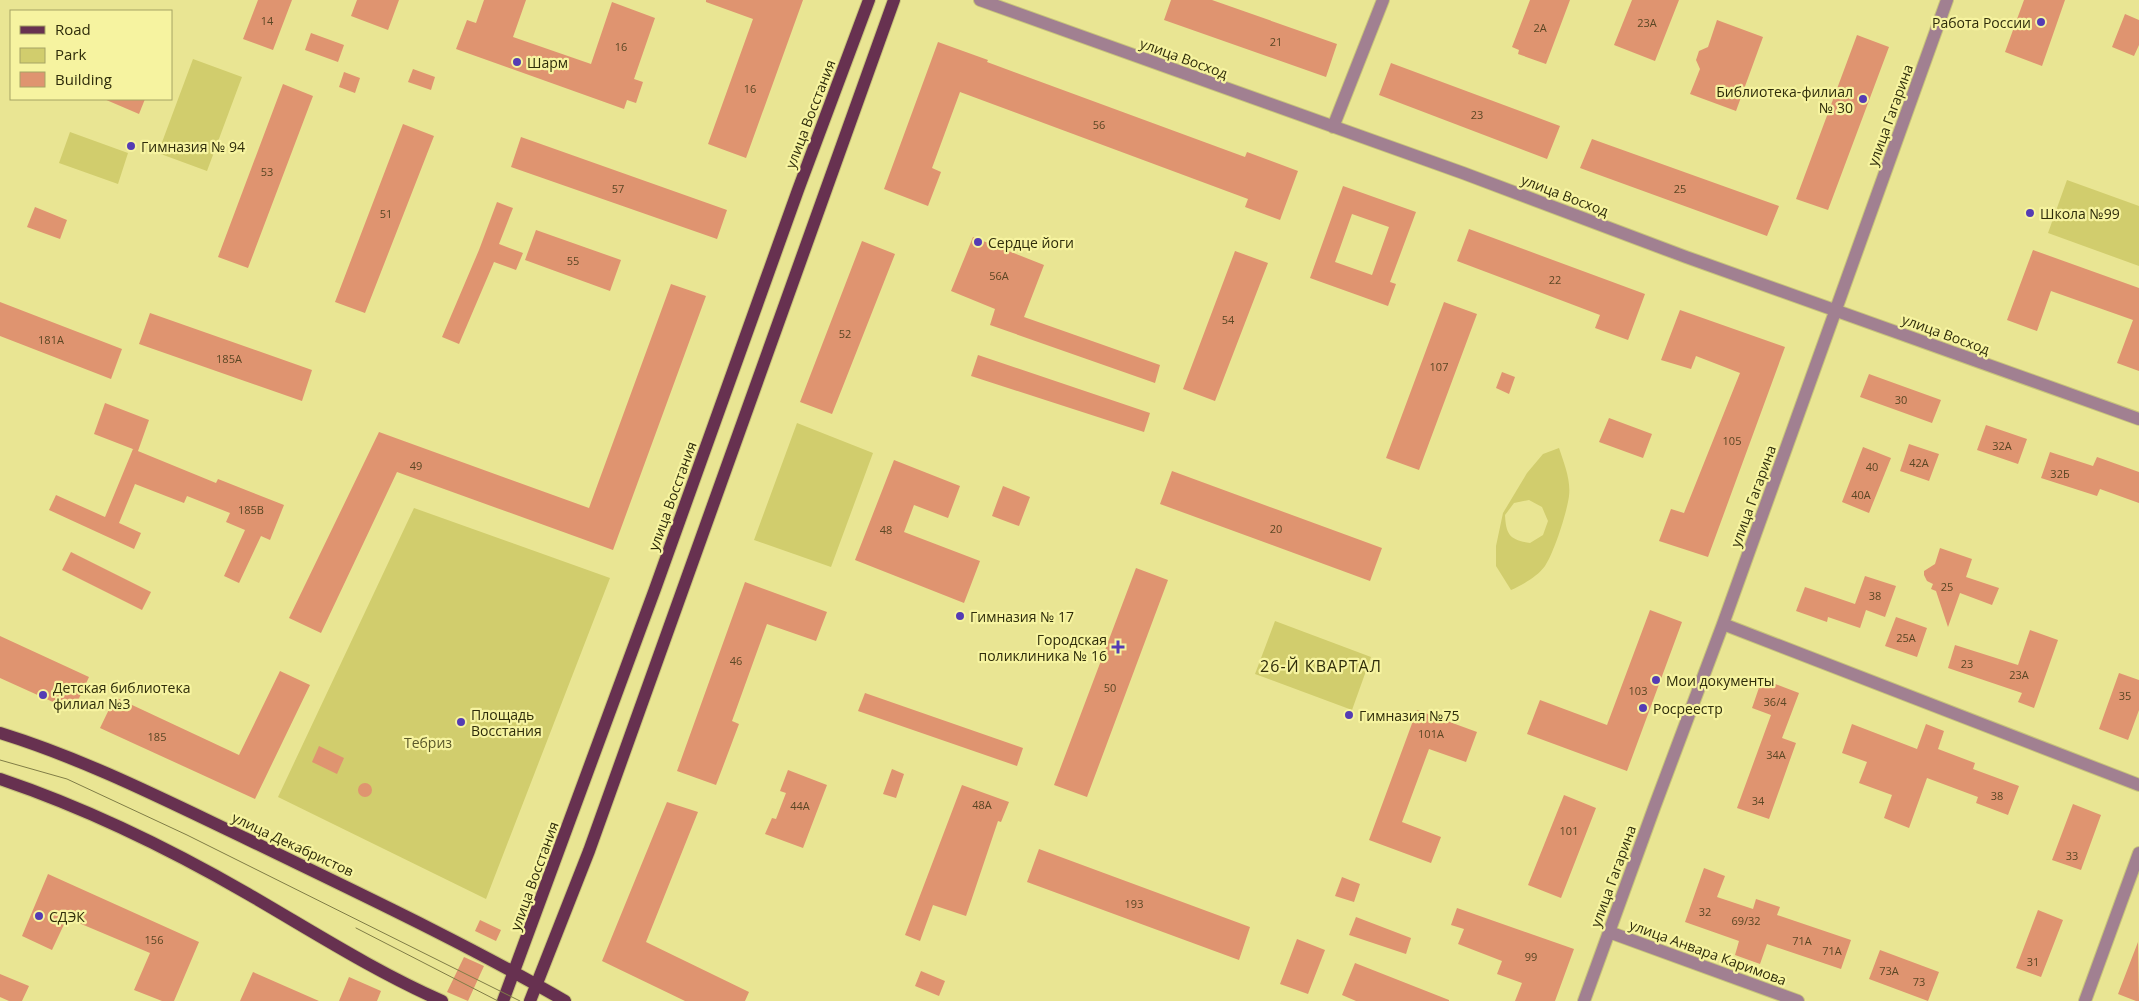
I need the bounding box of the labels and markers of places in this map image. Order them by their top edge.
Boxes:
place label: Работа России [1932,13,2031,32]
marker: Работа России [2035,16,2047,28]
place label: Шарм [527,53,568,72]
marker: Шарм [511,56,523,68]
place label: Библиотека-филиал № 30 [1716,82,1853,117]
marker: Библиотека-филиал № 30 [1857,93,1869,105]
place label: Гимназия № 94 [141,137,245,156]
marker: Гимназия № 94 [125,140,137,152]
place label: Школа №99 [2040,204,2120,223]
marker: Школа №99 [2024,207,2036,219]
place label: Сердце йоги [988,233,1074,252]
marker: Сердце йоги [972,236,984,248]
place label: Гимназия № 17 [970,607,1074,626]
marker: Гимназия № 17 [954,610,966,622]
place label: Городская поликлиника № 16 [979,630,1107,665]
marker: Городская поликлиника № 16 [1111,640,1125,654]
place label: Мои документы [1666,671,1775,690]
marker: Мои документы [1650,674,1662,686]
place label: Детская библиотека филиал №3 [53,678,190,713]
marker: Детская библиотека филиал №3 [37,689,49,701]
place label: Росреестр [1653,699,1723,718]
marker: Росреестр [1637,702,1649,714]
place label: Площадь Восстания [471,705,542,740]
place label: Гимназия №75 [1359,706,1459,725]
marker: Гимназия №75 [1343,709,1355,721]
marker: Площадь Восстания [455,716,467,728]
place label: СДЭК [49,907,85,926]
marker: СДЭК [33,910,45,922]

